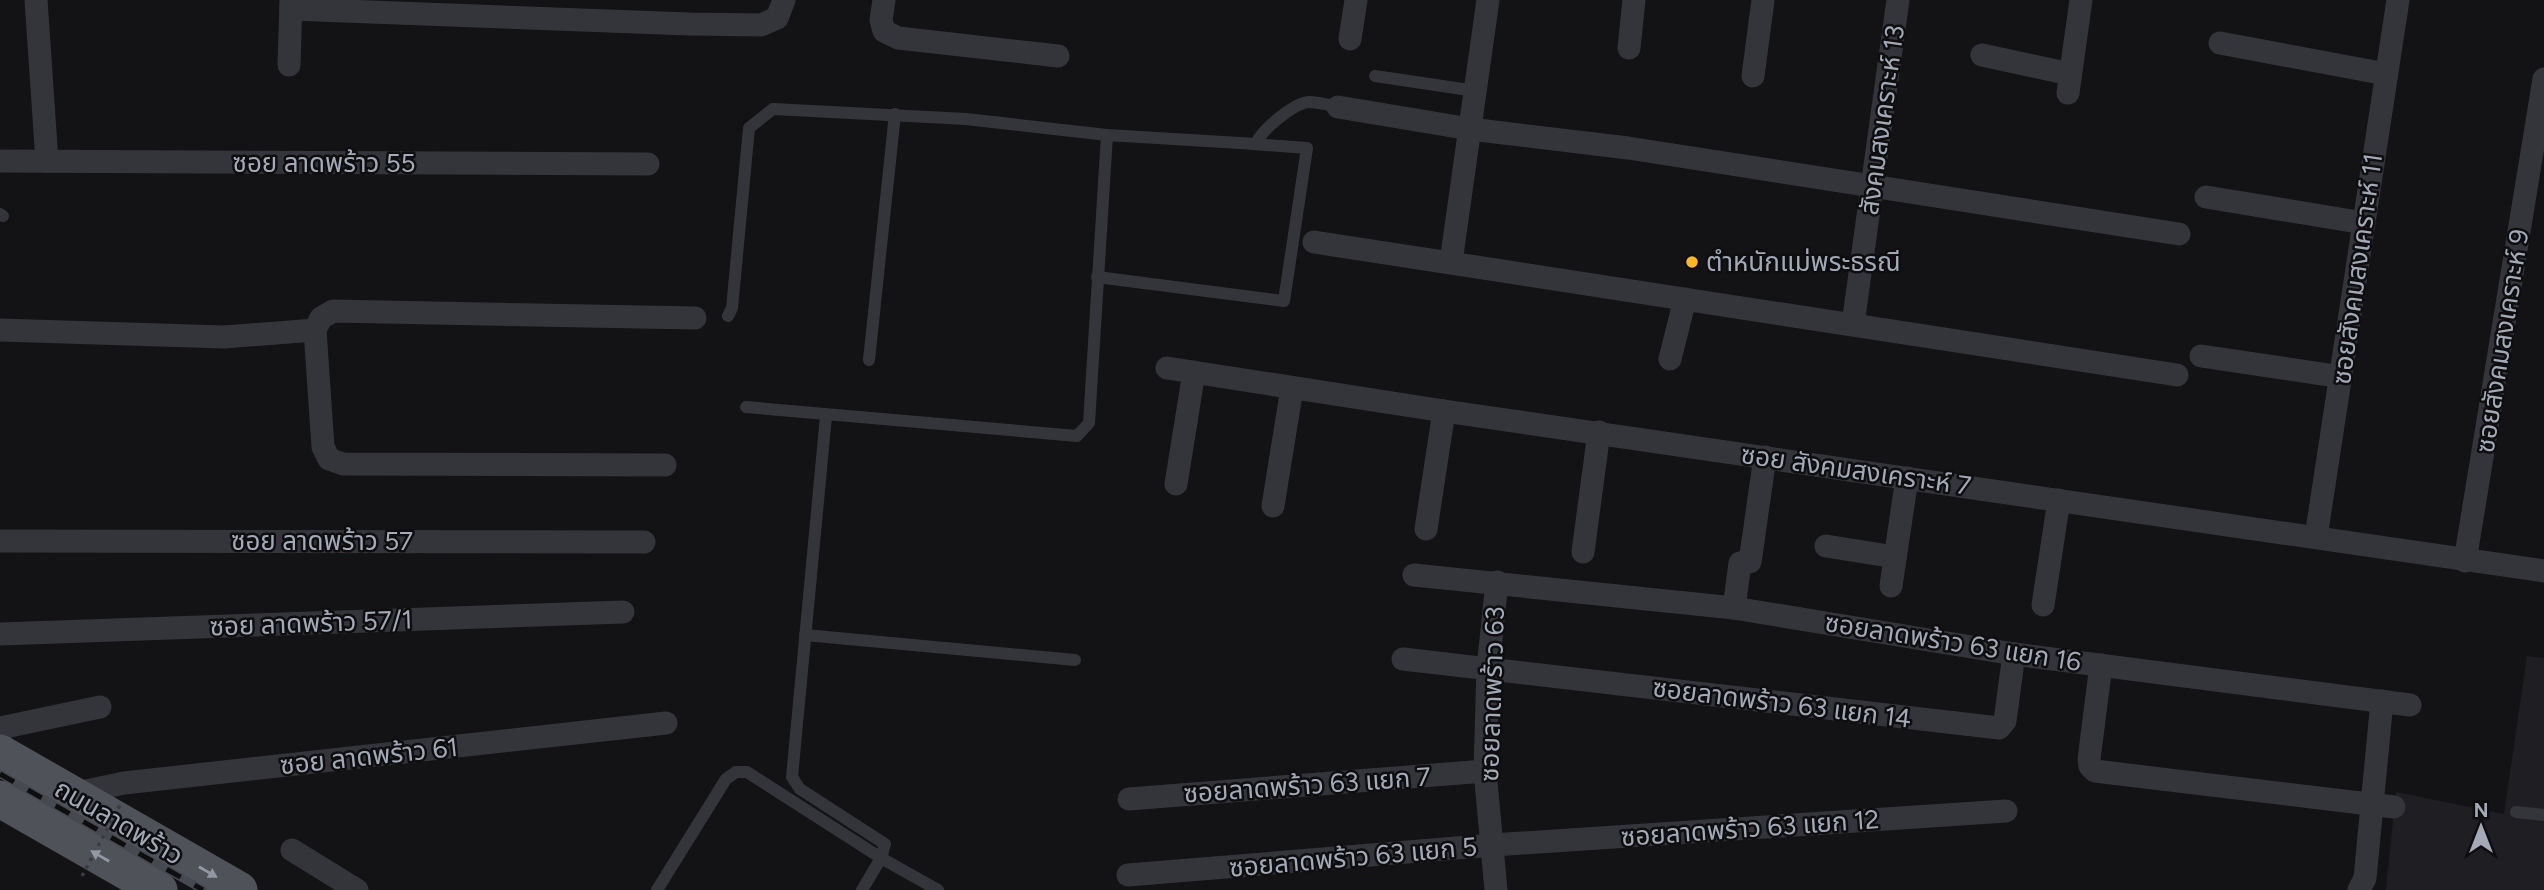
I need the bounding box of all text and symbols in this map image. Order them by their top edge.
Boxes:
street label: สังคมสงเคราะห์ 13 [1853,23,1911,217]
street label: ซอย ลาดพร้าว 55 [232,147,416,179]
street label: ซอยสังคมสงเคราะห์ 11 [2325,151,2389,387]
street label: ซอยสังคมสงเคราะห์ 9 [2469,227,2535,455]
place label: ตำหนักแม่พระธรณี [1706,246,1901,278]
marker: ตำหนักแม่พระธรณี [1684,254,1700,270]
street label: ซอย สังคมสงเคราะห์ 7 [1739,438,1973,502]
street label: ซอย ลาดพร้าว 57 [231,525,413,557]
street label: ซอย ลาดพร้าว 57/1 [209,603,413,643]
street label: ซอยลาดพร้าว 63 [1473,606,1511,782]
street label: ซอยลาดพร้าว 63 แยก 16 [1823,606,2083,678]
street label: ซอยลาดพร้าว 63 แยก 14 [1651,671,1913,735]
street label: ซอย ลาดพร้าว 61 [278,731,460,781]
street label: ซอยลาดพร้าว 63 แยก 7 [1182,760,1432,810]
street label: ถนนลาดพร้าว [49,772,189,872]
north arrow [2446,792,2516,862]
text: N [2474,799,2488,822]
street label: ซอยลาดพร้าว 63 แยก 12 [1620,803,1880,853]
street label: ซอยลาดพร้าว 63 แยก 5 [1228,830,1478,884]
one-way arrow [90,850,110,862]
one-way arrow [198,866,218,878]

